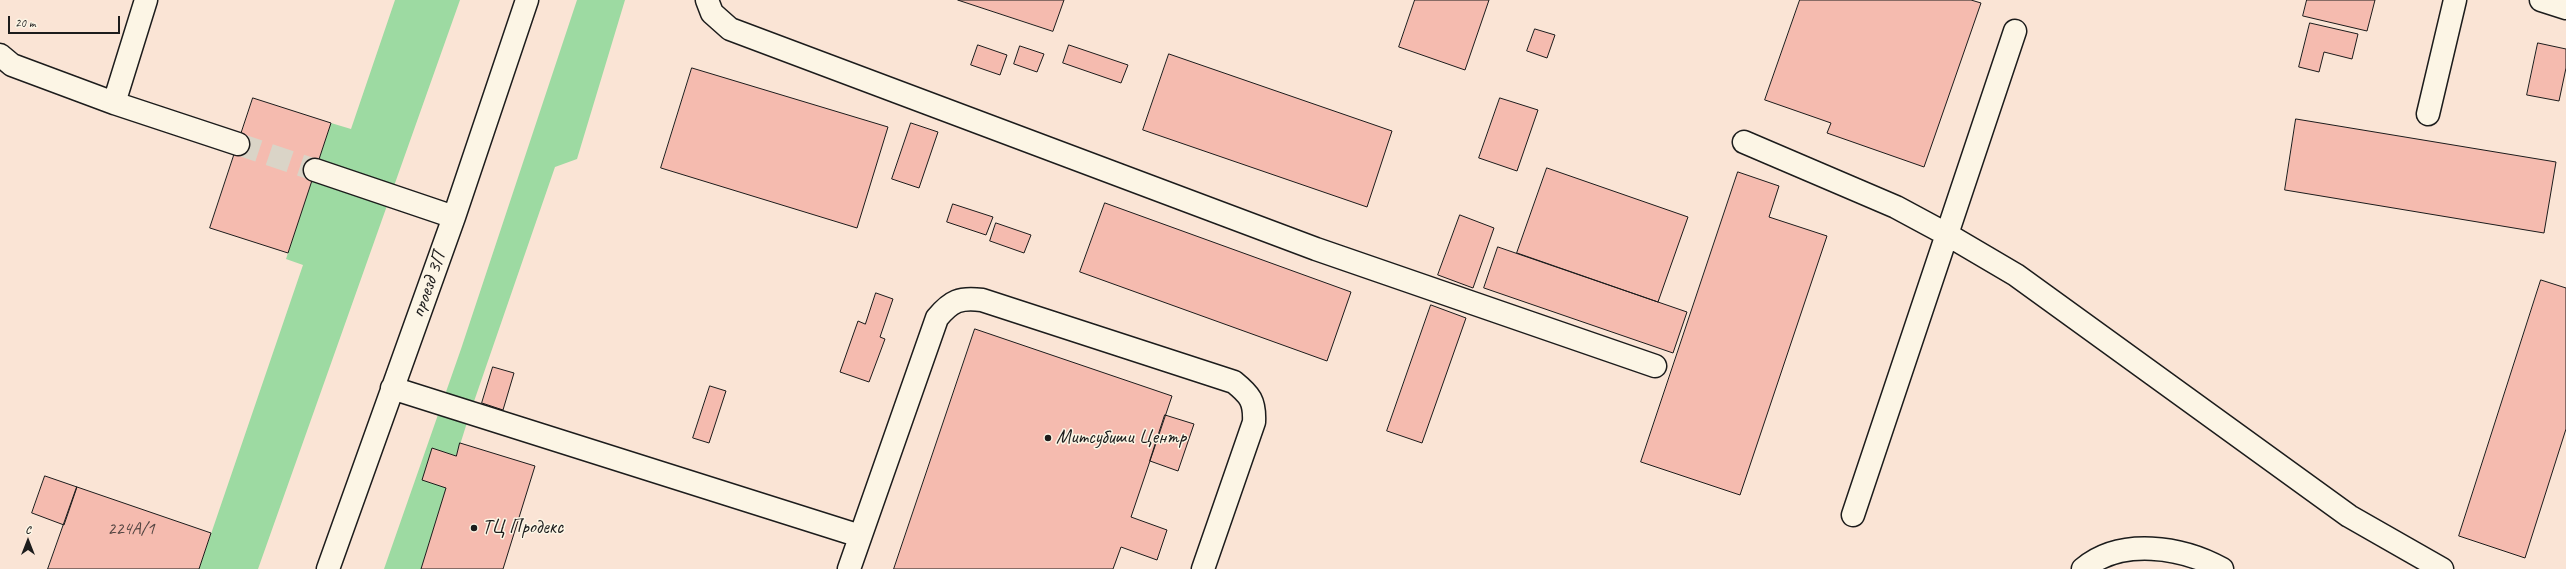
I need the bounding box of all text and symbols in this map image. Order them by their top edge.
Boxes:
scale bar [10,8,122,34]
text: 20 m [15,15,35,31]
street label: проезд 3П [406,249,452,321]
place label: Митсубиши Центр [1056,426,1186,450]
marker: Митсубиши Центр [1043,433,1053,443]
place label: ТЦ Продекс [482,516,563,540]
house number: 224А/1 [107,518,155,540]
north arrow [8,521,48,561]
text: С [25,522,31,536]
marker: ТЦ Продекс [469,523,479,533]

